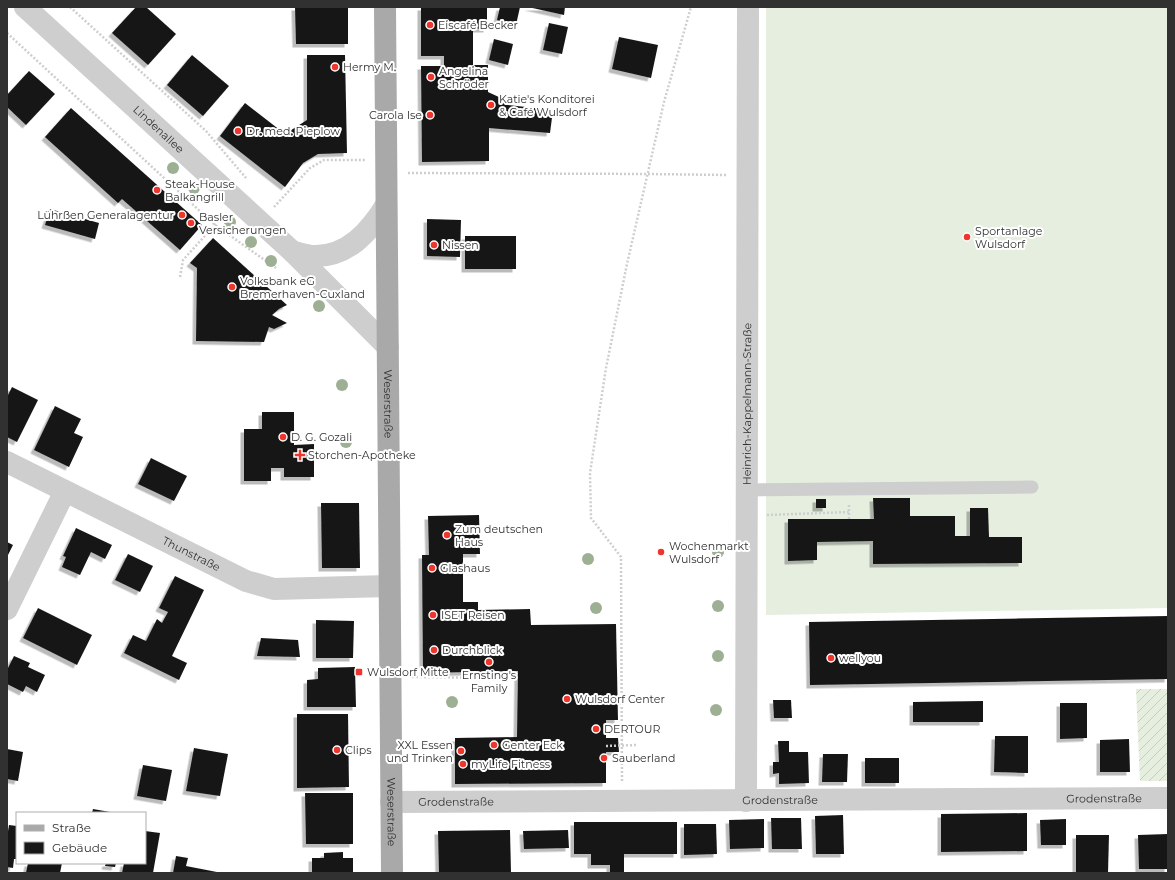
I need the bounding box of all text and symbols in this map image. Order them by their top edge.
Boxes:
place label: Eiscafé Becker [438,18,518,32]
marker: Eiscafé Becker [425,20,435,30]
place label: Hermy M. [343,60,396,74]
marker: Hermy M. [330,62,340,72]
place label: Angelina Schröder [439,64,489,91]
marker: Angelina Schröder [426,72,436,82]
place label: Katie's Konditorei & Café Wulsdorf [499,92,595,119]
marker: Katie's Konditorei & Café Wulsdorf [486,100,496,110]
street label: Lindenallee [130,102,187,156]
place label: Carola Ise [369,108,422,122]
marker: Carola Ise [425,110,435,120]
place label: Dr. med. Pieplow [246,124,340,138]
marker: Dr. med. Pieplow [233,126,243,136]
place label: Steak-House Balkangrill [165,177,235,204]
marker: Steak-House Balkangrill [152,185,162,195]
place label: Lührßen Generalagentur [37,208,174,222]
marker: Lührßen Generalagentur [177,210,187,220]
place label: Basler Versicherungen [199,210,286,237]
marker: Basler Versicherungen [186,218,196,228]
place label: Sportanlage Wulsdorf [975,224,1043,251]
marker: Sportanlage Wulsdorf [962,232,972,242]
place label: Nissen [442,238,479,252]
marker: Nissen [429,240,439,250]
place label: Volksbank eG Bremerhaven-Cuxland [240,274,365,301]
marker: Volksbank eG Bremerhaven-Cuxland [227,282,237,292]
street label: Heinrich-Kappelmann-Straße [740,322,754,485]
street label: Weserstraße [381,369,395,439]
place label: D. G. Gozali [291,430,352,444]
marker: D. G. Gozali [278,432,288,442]
place label: Storchen-Apotheke [308,448,416,462]
marker: Storchen-Apotheke [295,450,305,460]
place label: Zum deutschen Haus [455,522,543,549]
marker: Zum deutschen Haus [442,530,452,540]
street label: Thunstraße [160,534,223,574]
place label: Wochenmarkt Wulsdorf [669,539,749,566]
marker: Wochenmarkt Wulsdorf [656,547,666,557]
place label: Glashaus [440,561,491,575]
marker: Glashaus [427,563,437,573]
place label: ISET Reisen [441,608,505,622]
marker: ISET Reisen [428,610,438,620]
place label: Durchblick [442,643,503,657]
marker: Durchblick [429,645,439,655]
place label: wellyou [839,651,881,665]
marker: wellyou [826,653,836,663]
marker: Ernsting's Family [484,657,494,667]
place label: Wulsdorf Mitte [367,665,449,679]
marker: Wulsdorf Mitte [354,667,364,677]
place label: Ernsting's Family [462,668,517,695]
place label: Wulsdorf Center [575,692,665,706]
marker: Wulsdorf Center [562,694,572,704]
place label: DERTOUR [604,722,660,736]
marker: DERTOUR [591,724,601,734]
place label: XXL Essen und Trinken [387,738,453,765]
place label: Genter Eck [502,738,563,752]
marker: Genter Eck [489,740,499,750]
place label: Clips [345,743,372,757]
marker: Clips [332,745,342,755]
marker: XXL Essen und Trinken [456,746,466,756]
place label: Sauberland [612,751,675,765]
marker: Sauberland [599,753,609,763]
place label: myLife Fitness [471,757,551,771]
marker: myLife Fitness [458,759,468,769]
street label: Weserstraße [384,777,399,847]
street label: Grodenstraße [1066,791,1142,806]
street label: Grodenstraße [742,793,818,807]
street label: Grodenstraße [418,794,494,809]
legend [16,812,146,864]
text: Straße [52,820,91,835]
text: Gebäude [52,840,107,855]

